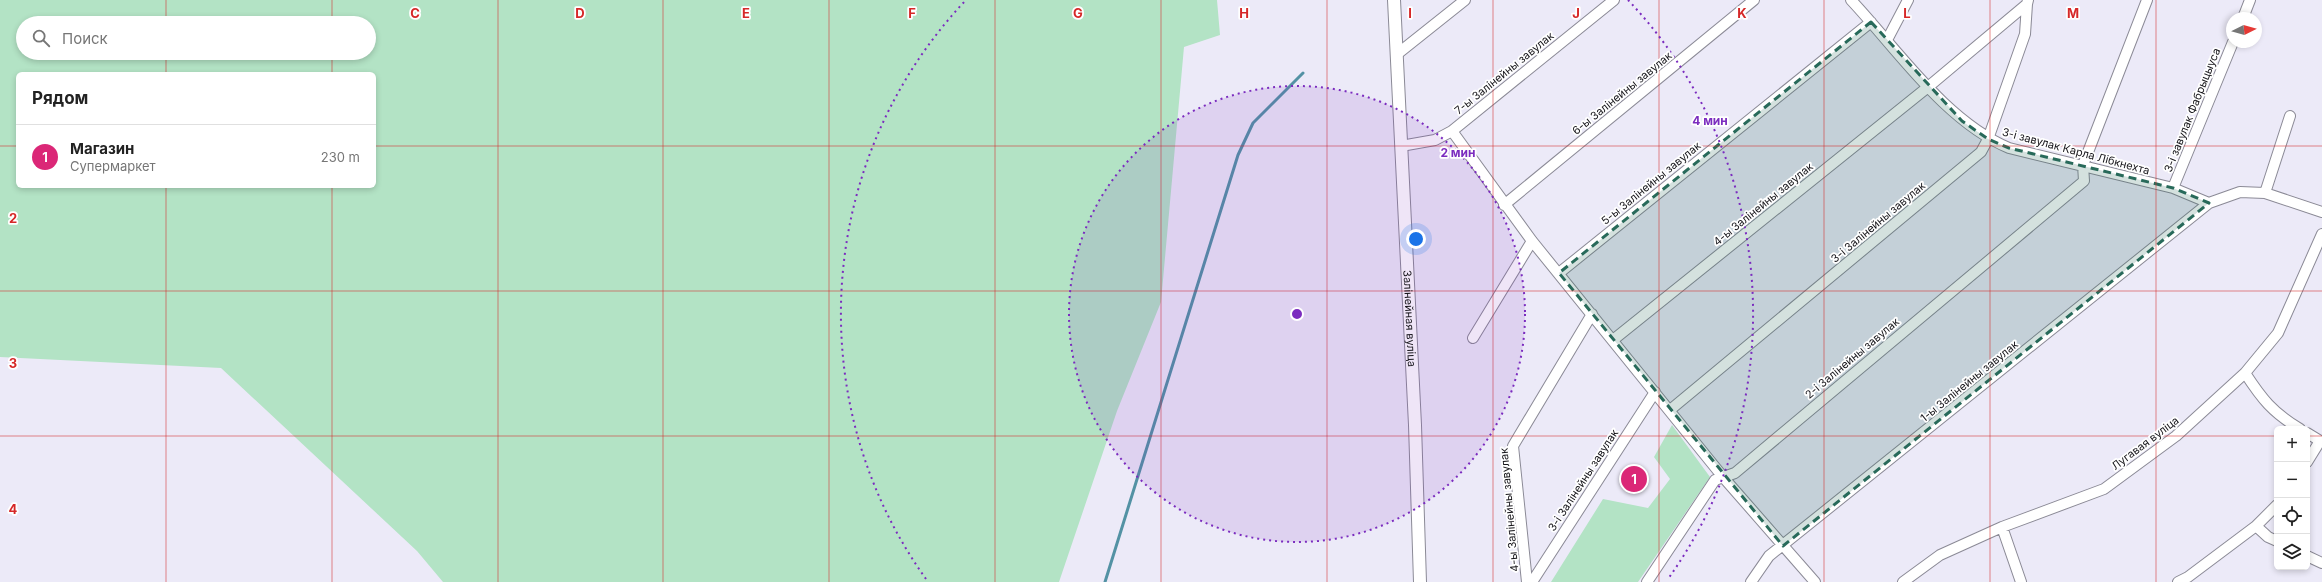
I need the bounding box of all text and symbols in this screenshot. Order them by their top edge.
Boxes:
text: C [410,5,420,21]
text: D [575,5,585,21]
text: E [742,5,750,21]
text: F [908,5,916,21]
text: G [1073,5,1083,21]
text: H [1239,5,1249,21]
text: I [1408,5,1412,21]
text: J [1572,5,1580,21]
text: K [1737,5,1747,21]
text: L [1903,5,1911,21]
text: M [2067,5,2079,21]
north arrow [2226,12,2262,48]
search box [16,16,376,60]
icon: search [30,27,52,49]
text: Поиск [62,29,108,48]
street label: 7-ы Залінейны завулак [1452,29,1556,117]
street label: 3-і завулак Фабрыцыуса [2161,46,2223,174]
street label: 6-ы Залінейны завулак [1569,48,1675,138]
text: Рядом [32,88,88,108]
text: 4 мин [1692,113,1728,128]
street label: 3-і завулак Карла Лібкнехта [2001,125,2151,177]
text: Магазин [70,139,134,158]
street label: 5-ы Залінейны завулак [1598,139,1704,227]
text: 2 мин [1440,145,1476,160]
text: 1 [42,149,48,165]
text: 230 m [321,149,360,165]
text: Супермаркет [70,158,156,174]
street label: 4-ы Залінейны завулак [1710,159,1816,249]
street label: 3-і Залінейны завулак [1828,178,1928,266]
text: 2 [9,210,17,226]
your location [1406,229,1426,249]
street label: Залінейная вуліца [1400,270,1419,367]
centre of rings [1290,307,1304,321]
street label: 2-і Залінейны завулак [1802,315,1902,401]
street label: 1-ы Залінейны завулак [1917,337,2021,425]
text: 3 [9,355,17,371]
street label: Лугавая вуліца [2109,413,2181,473]
street label: 3-і Залінейны завулак [1545,426,1621,534]
map controls [2274,426,2310,570]
button: + [2274,426,2310,462]
street label: 4-ы Залінейны завулак [1497,447,1521,573]
button: − [2274,462,2310,498]
pin: 1 [1621,464,1647,494]
button: locate [2274,498,2310,534]
text: 4 [9,501,18,517]
button: layers [2274,534,2310,570]

